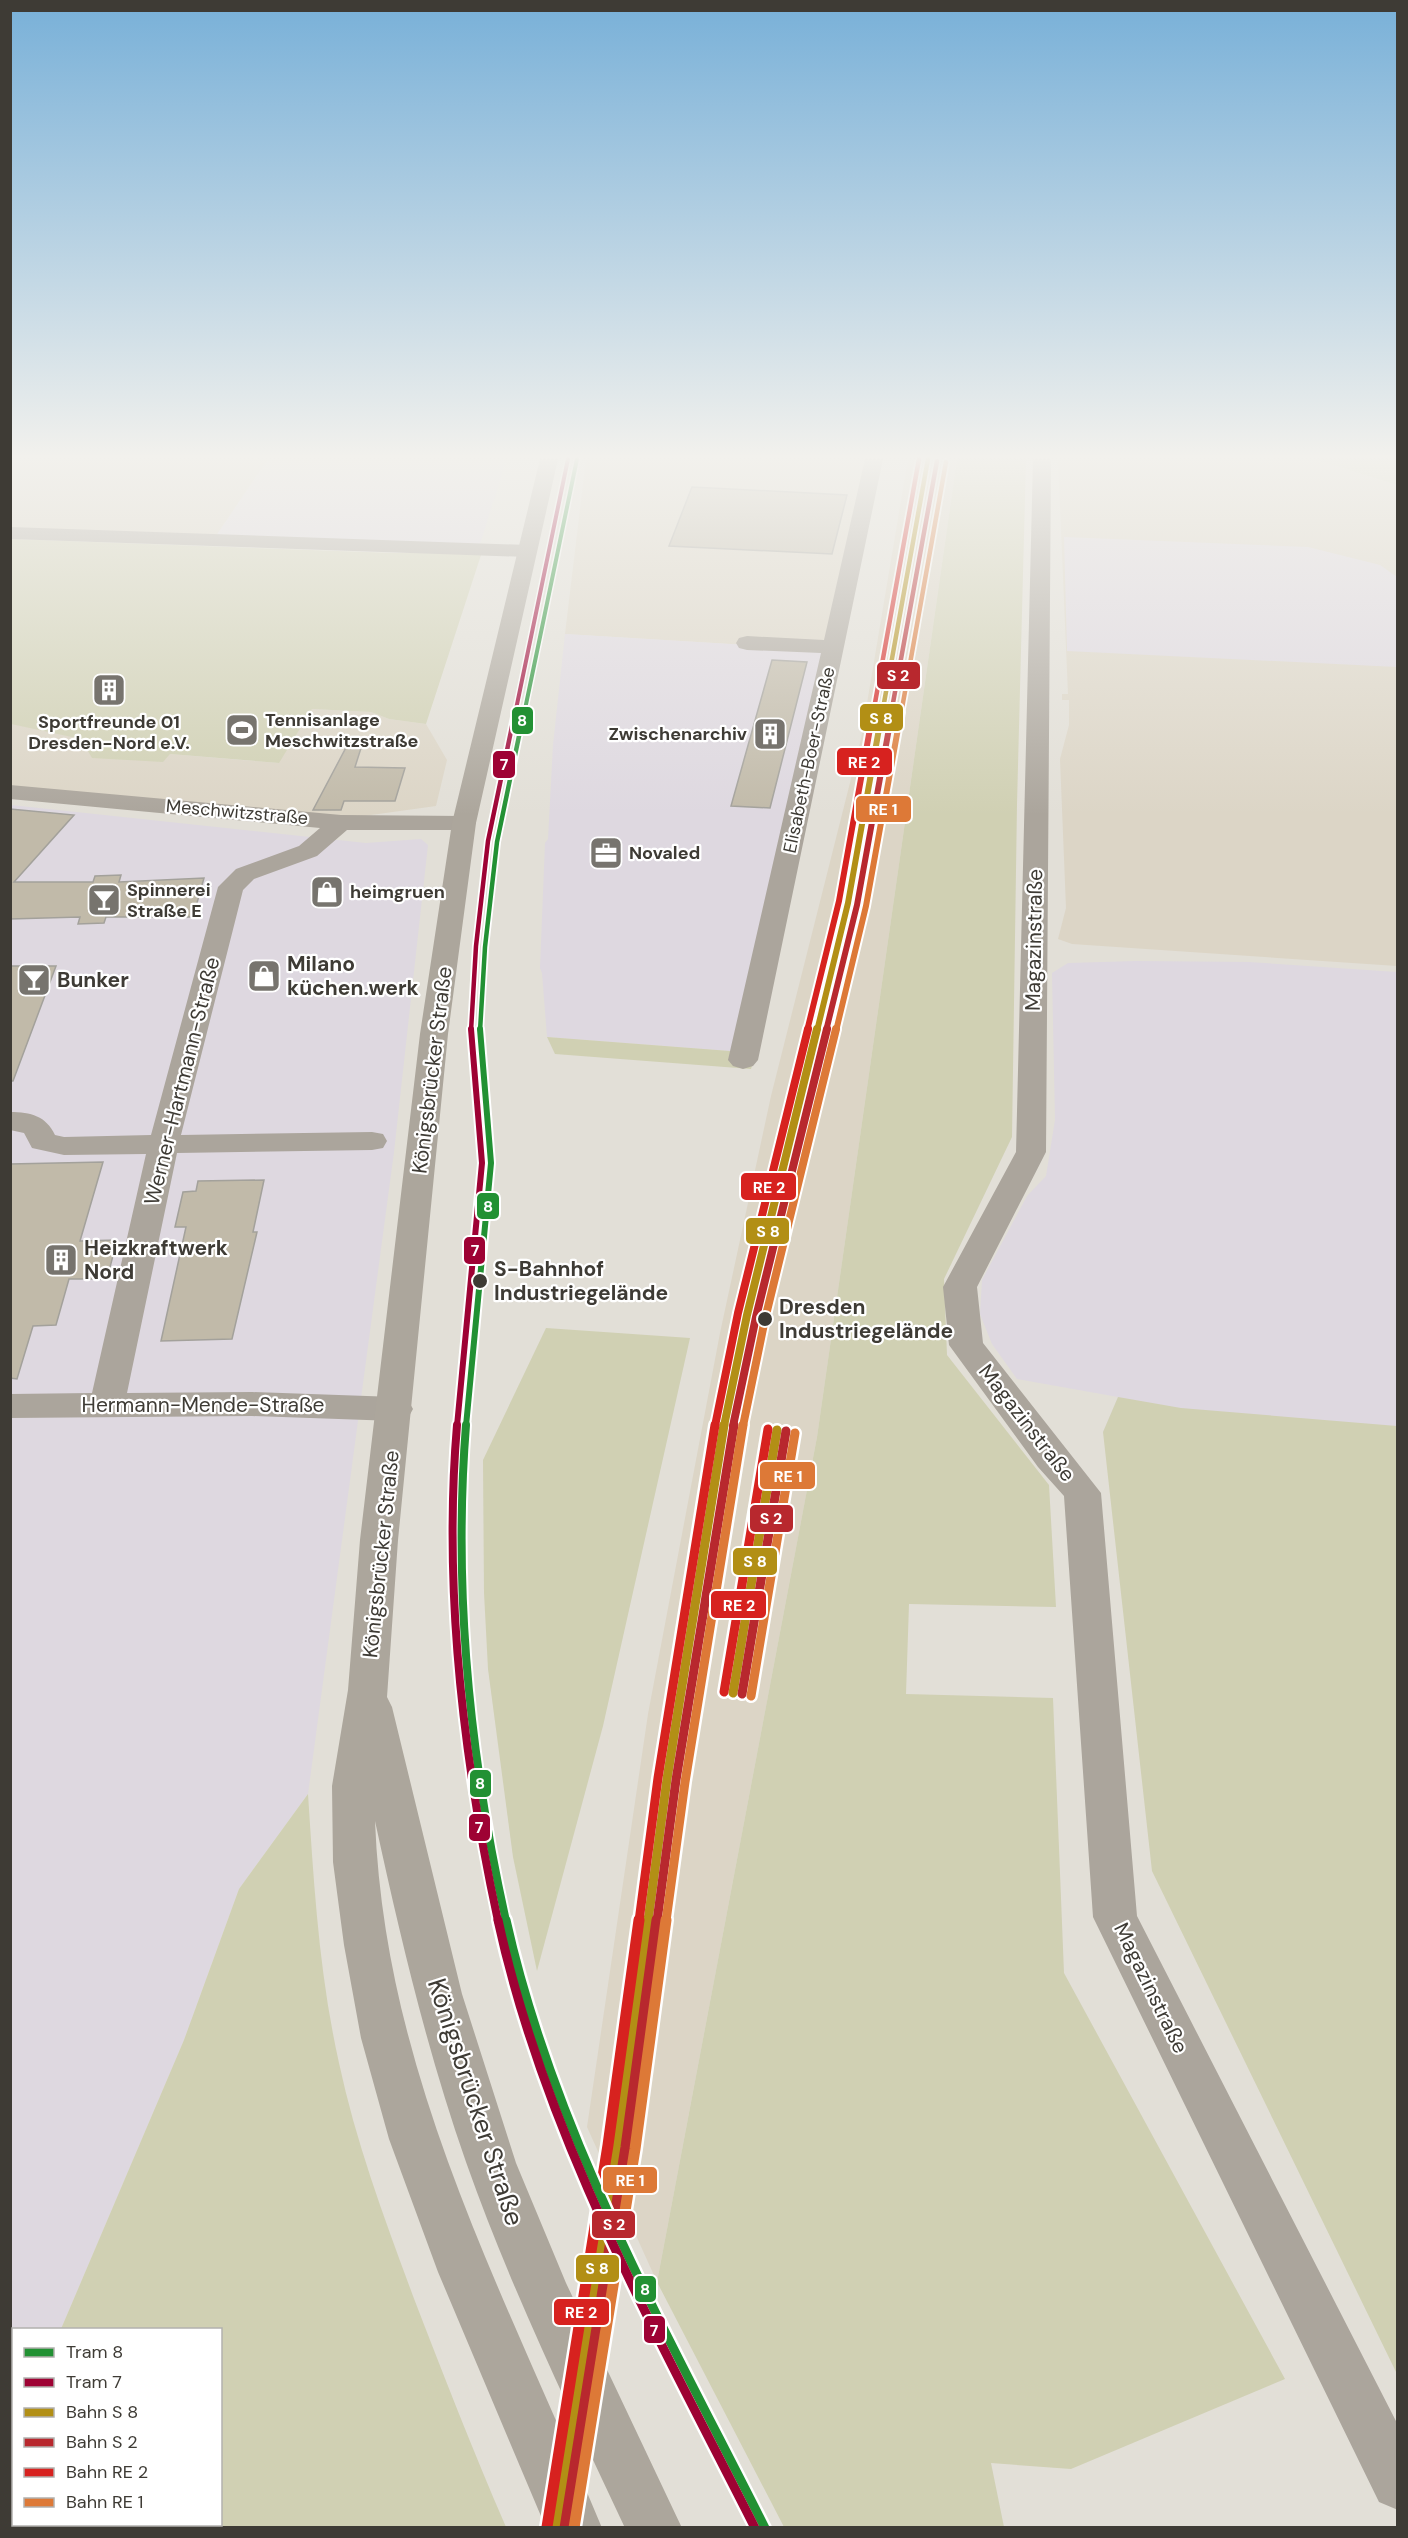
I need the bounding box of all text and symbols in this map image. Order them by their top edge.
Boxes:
line badge: S 2 [876,661,921,690]
street label: Elisabeth-Boer-Straße [778,665,840,855]
text: S 2 [887,665,909,686]
building icon: Sportfreunde 01 Dresden-Nord e.V. [91,672,127,708]
line badge: S 8 [859,703,904,732]
line badge: 8 [511,706,534,735]
place label: Tennisanlage Meschwitzstraße [265,708,418,753]
text: S 8 [869,708,893,729]
place label: Sportfreunde 01 Dresden-Nord e.V. [28,710,190,755]
text: 8 [517,710,527,731]
sports icon: Tennisanlage Meschwitzstraße [224,712,260,748]
building icon: Zwischenarchiv [752,716,788,752]
place label: Zwischenarchiv [608,722,747,746]
line badge: RE 2 [836,747,893,776]
line badge: 7 [492,750,516,779]
text: RE 2 [848,752,880,773]
text: 7 [500,754,509,775]
street label: Meschwitzstraße [165,794,309,830]
line badge: RE 1 [855,795,912,823]
text: RE 1 [868,799,898,820]
office icon: Novaled [588,835,624,871]
place label: Novaled [629,841,700,865]
street label: Magazinstraße [1019,869,1049,1011]
shop icon: heimgruen [309,874,345,910]
place label: Spinnerei Straße E [127,878,211,923]
place label: heimgruen [350,880,445,904]
bar icon: Spinnerei Straße E [86,882,122,918]
place label: Milano küchen.werk [287,950,419,1002]
street label: Werner-Hartmann-Straße [138,954,226,1208]
shop icon: Milano küchen.werk [246,958,282,994]
bar icon: Bunker [16,962,52,998]
street label: Königsbrücker Straße [405,965,459,1175]
place label: Bunker [57,966,129,994]
line badge: RE 2 [740,1172,797,1201]
text: RE 2 [753,1177,785,1198]
line badge: 8 [476,1192,500,1220]
text: 8 [483,1196,493,1217]
line badge: S 8 [745,1217,790,1245]
text: S 8 [756,1221,780,1242]
place label: Heizkraftwerk Nord [84,1234,228,1286]
line badge: 7 [463,1236,486,1265]
text: 7 [471,1240,480,1261]
building icon: Heizkraftwerk Nord [43,1242,79,1278]
place label: S-Bahnhof Industriegelände [494,1255,668,1307]
marker: S-Bahnhof Industriegelände [471,1272,489,1290]
place label: Dresden Industriegelände [779,1293,953,1345]
marker: Dresden Industriegelände [756,1310,774,1328]
street label: Magazinstraße [972,1358,1082,1488]
street label: Hermann-Mende-Straße [82,1391,324,1419]
street label: Königsbrücker Straße [356,1449,406,1659]
line badge: RE 1 [759,1461,816,1490]
text: RE 1 [773,1466,803,1487]
line badge: S 2 [749,1504,794,1533]
text: S 2 [760,1508,782,1529]
line badge: S 8 [732,1547,778,1576]
text: S 8 [743,1551,767,1572]
line badge: RE 2 [710,1590,767,1619]
text: RE 2 [723,1595,755,1616]
line badge: 8 [469,1769,492,1798]
text: 8 [475,1773,485,1794]
line badge: 7 [468,1813,491,1842]
text: 7 [475,1817,484,1838]
street label: Magazinstraße [1107,1918,1195,2058]
street label: Königsbrücker Straße [420,1974,532,2230]
line badge: RE 1 [602,2166,658,2194]
text: RE 1 [615,2170,645,2191]
line badge: S 2 [591,2210,636,2239]
text: S 2 [603,2214,625,2235]
line badge: S 8 [575,2254,620,2283]
text: S 8 [585,2258,609,2279]
line badge: 8 [634,2275,657,2303]
text: 8 [640,2279,650,2300]
line badge: RE 2 [553,2298,610,2326]
text: RE 2 [565,2302,597,2323]
line badge: 7 [643,2315,666,2344]
text: 7 [650,2320,659,2341]
legend [12,2328,222,2526]
text: Tram 8 [66,2340,123,2364]
text: Tram 7 [66,2370,122,2394]
text: Bahn S 8 [66,2400,138,2424]
text: Bahn S 2 [66,2430,138,2454]
text: Bahn RE 2 [66,2460,148,2484]
text: Bahn RE 1 [66,2490,143,2514]

